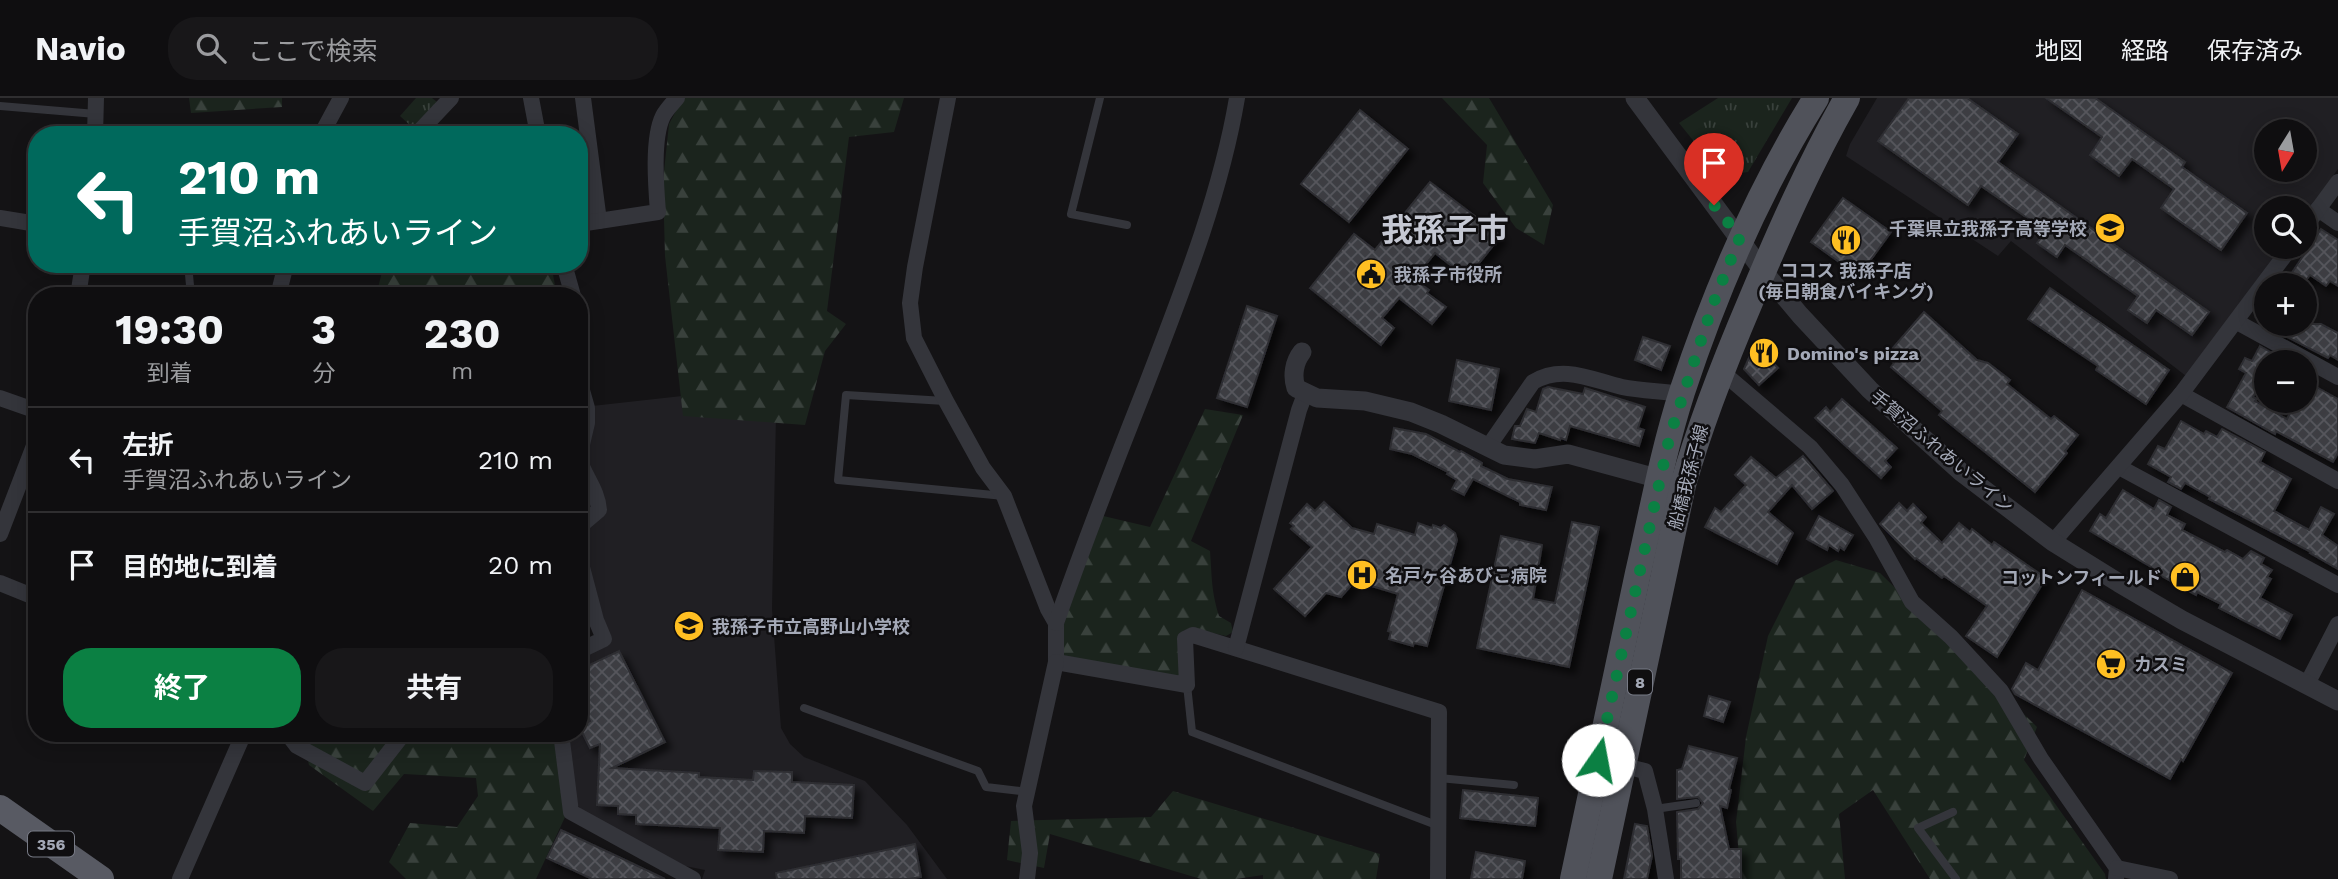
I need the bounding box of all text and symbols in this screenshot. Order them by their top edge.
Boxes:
search box [168,17,658,80]
text: Navio [35,29,126,68]
icon: search [192,29,230,67]
text: ここで検索 [248,36,378,66]
text: 地図 [2035,37,2083,65]
text: 経路 [2121,37,2169,65]
text: 保存済み [2207,37,2303,65]
north arrow [2254,119,2317,182]
map controls [2254,119,2317,413]
pin [1684,133,1744,205]
icon: arrive [1695,144,1733,182]
text: 210 m [178,148,320,206]
icon: left [63,154,154,245]
button: search [2254,196,2317,259]
district label: 我孫子市 [1381,211,1509,249]
school or university icon: 千葉県立我孫子高等学校 [2093,211,2127,245]
text: 手賀沼ふれあいライン [178,214,498,252]
place label: 千葉県立我孫子高等学校 [1889,218,2087,239]
restaurant icon: ココス 我孫子店 (毎日朝食バイキング) [1829,223,1863,257]
public building icon: 我孫子市役所 [1354,257,1388,291]
place label: ココス 我孫子店 (毎日朝食バイキング) [1758,260,1934,302]
place label: 我孫子市役所 [1394,264,1502,285]
button: + [2254,273,2317,336]
text: 19:30 [115,305,224,354]
text: 3 [311,305,336,354]
text: 230 [424,309,501,358]
restaurant icon: Domino's pizza [1747,336,1781,370]
place label: Domino's pizza [1787,343,1920,364]
button: − [2254,350,2317,413]
text: m [451,358,473,385]
text: 到着 [147,360,193,387]
text: 分 [312,360,335,387]
street label: 手賀沼ふれあいライン [1866,385,2018,517]
street label: 船橋我孫子線 [1664,422,1712,532]
text: 左折 [122,430,174,460]
icon: left [63,441,101,479]
text: 210 m [478,445,553,475]
text: 手賀沼ふれあいライン [122,467,352,494]
icon: arrive [63,546,101,584]
text: 20 m [488,550,553,580]
text: 目的地に到着 [122,552,278,582]
hospital icon: 名戸ヶ谷あびこ病院 [1345,558,1379,592]
shop icon: コットンフィールド [2168,560,2202,594]
place label: 名戸ヶ谷あびこ病院 [1385,565,1547,586]
place label: コットンフィールド [2001,567,2162,588]
school or university icon: 我孫子市立高野山小学校 [672,609,706,643]
place label: 我孫子市立高野山小学校 [712,616,910,637]
supermarket icon: カスミ [2094,647,2128,681]
button: 終了 [63,648,301,728]
button: 共有 [315,648,553,728]
place label: カスミ [2134,654,2188,675]
road number: 8 [1628,670,1652,694]
position arrow [1561,723,1635,797]
road number: 356 [28,832,74,856]

